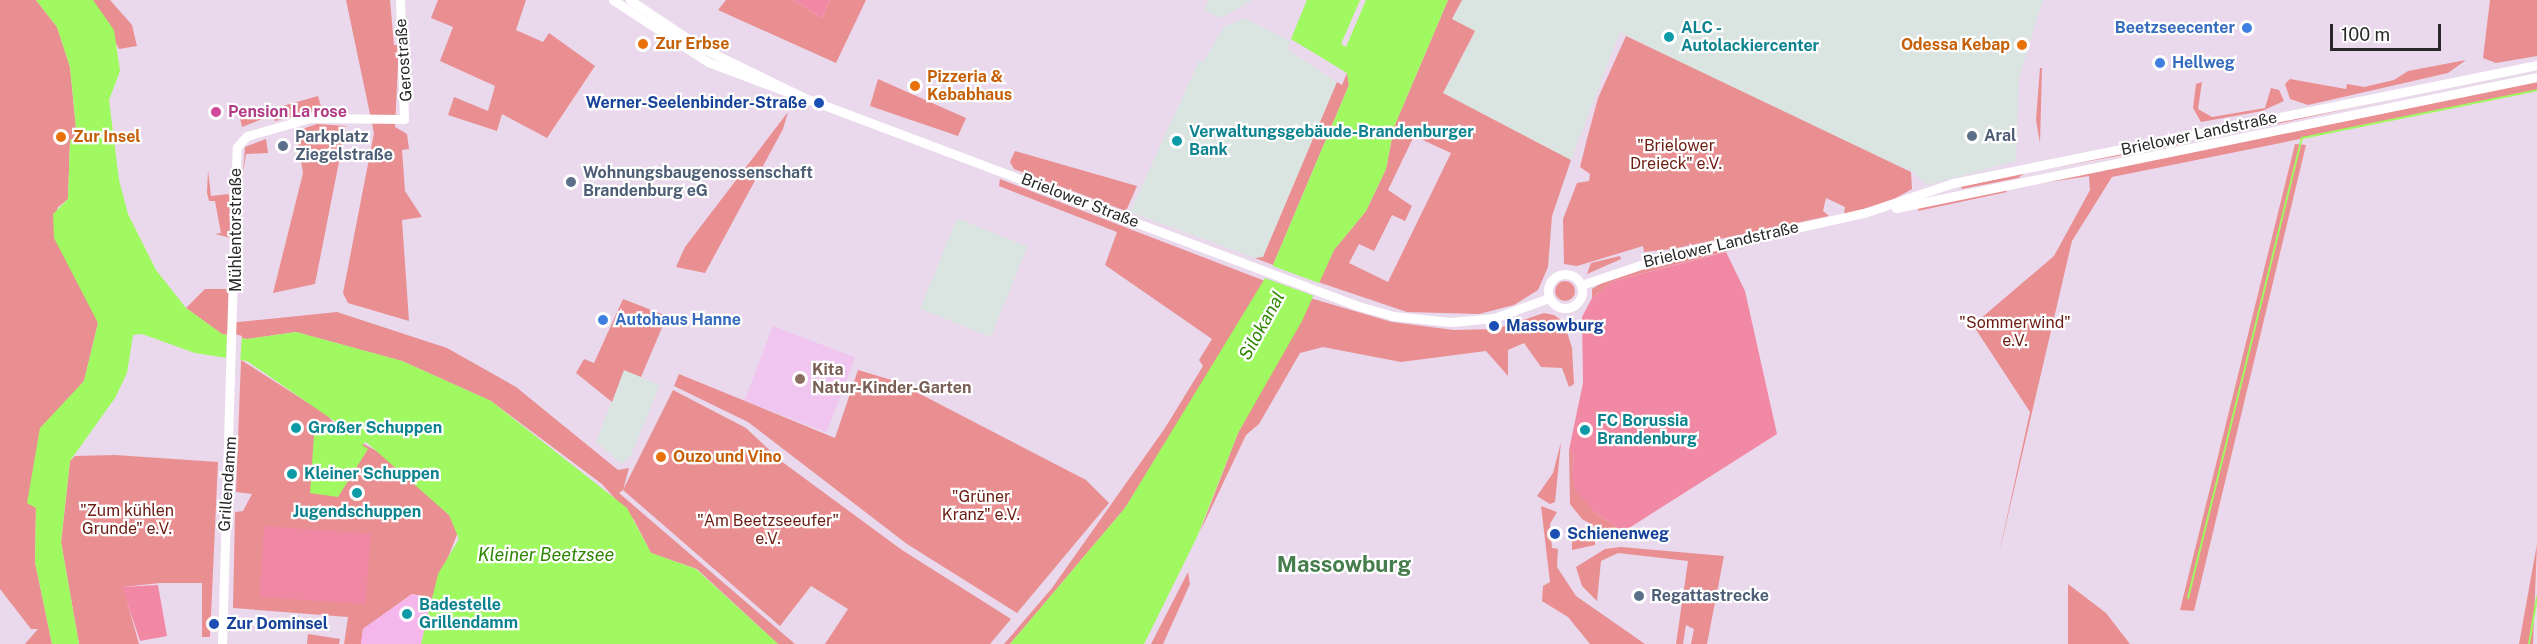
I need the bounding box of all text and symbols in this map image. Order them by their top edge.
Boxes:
scale bar [2333,12,2444,50]
street label: Gerostraße [392,18,416,102]
place label: ALC - Autolackiercenter [1681,18,1819,56]
place label: Beetzseecenter [2115,18,2235,38]
marker: Beetzseecenter [2240,21,2254,35]
text: 100 m [2341,24,2390,45]
marker: ALC - Autolackiercenter [1662,30,1676,44]
place label: Zur Erbse [655,34,729,54]
place label: Odessa Kebap [1901,35,2010,55]
marker: Zur Erbse [636,37,650,51]
marker: Odessa Kebap [2015,38,2029,52]
place label: Hellweg [2172,53,2235,73]
marker: Hellweg [2153,56,2167,70]
place label: Pizzeria & Kebabhaus [927,67,1012,105]
marker: Pizzeria & Kebabhaus [908,79,922,93]
place label: Werner-Seelenbinder-Straße [586,93,807,113]
marker: Werner-Seelenbinder-Straße [812,96,826,110]
place label: Pension La rose [228,102,347,122]
marker: Pension La rose [209,105,223,119]
street label: Brielower Landstraße [2119,108,2279,160]
place label: Verwaltungsgebäude-Brandenburger Bank [1189,122,1474,160]
place label: Aral [1984,126,2016,146]
place label: Zur Insel [73,127,141,147]
place label: Parkplatz Ziegelstraße [295,127,393,165]
marker: Aral [1965,129,1979,143]
marker: Zur Insel [54,130,68,144]
marker: Verwaltungsgebäude-Brandenburger Bank [1170,134,1184,148]
park label: "Brielower Dreieck" e.V. [1630,136,1722,174]
marker: Parkplatz Ziegelstraße [276,139,290,153]
place label: Wohnungsbaugenossenschaft Brandenburg eG [583,163,813,201]
street label: Mühlentorstraße [226,168,246,292]
street label: Brielower Straße [1018,170,1142,232]
marker: Wohnungsbaugenossenschaft Brandenburg eG [564,175,578,189]
street label: Brielower Landstraße [1641,218,1801,272]
water label: Silokanal [1234,288,1290,364]
place label: Autohaus Hanne [615,310,741,330]
marker: Autohaus Hanne [596,313,610,327]
park label: "Sommerwind" e.V. [1959,313,2071,351]
place label: Massowburg [1506,316,1604,336]
marker: Massowburg [1487,319,1501,333]
place label: Kita Natur-Kinder-Garten [812,360,971,398]
marker: Kita Natur-Kinder-Garten [793,372,807,386]
place label: FC Borussia Brandenburg [1597,411,1697,449]
place label: Großer Schuppen [308,418,442,438]
marker: Großer Schuppen [289,421,303,435]
marker: FC Borussia Brandenburg [1578,423,1592,437]
street label: Grillendamm [215,436,241,532]
place label: Ouzo und Vino [673,447,782,467]
marker: Ouzo und Vino [654,450,668,464]
place label: Kleiner Schuppen [304,464,440,484]
marker: Kleiner Schuppen [285,467,299,481]
marker: Jugendschuppen [350,486,364,500]
park label: "Grüner Kranz" e.V. [942,487,1020,525]
park label: "Zum kühlen Grunde" e.V. [80,501,174,539]
place label: Jugendschuppen [293,502,421,522]
park label: "Am Beetzseeufer" e.V. [697,511,839,549]
place label: Schienenweg [1567,524,1669,544]
marker: Schienenweg [1548,527,1562,541]
water label: Kleiner Beetzsee [478,544,614,566]
district label: Massowburg [1277,552,1411,578]
place label: Regattastrecke [1651,586,1769,606]
marker: Regattastrecke [1632,589,1646,603]
place label: Badestelle Grillendamm [419,595,518,633]
marker: Badestelle Grillendamm [400,607,414,621]
place label: Zur Dominsel [226,614,328,634]
marker: Zur Dominsel [207,617,221,631]

